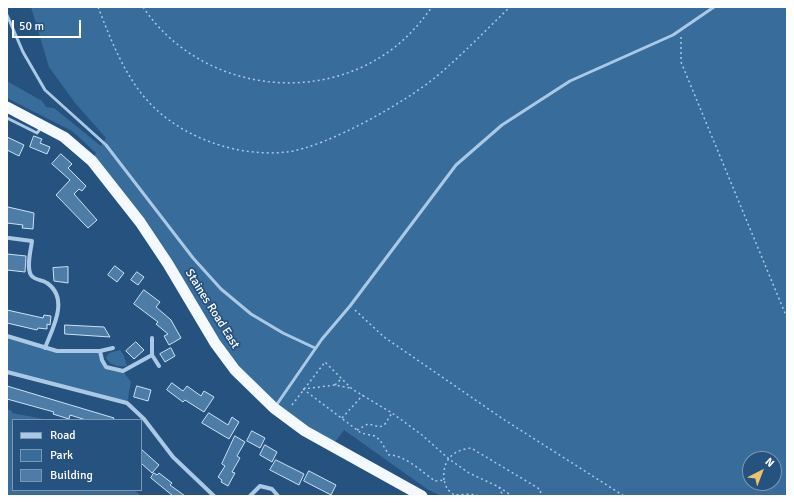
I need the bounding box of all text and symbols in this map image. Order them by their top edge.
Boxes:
scale bar [14,12,83,38]
text: 50 m [19,19,44,34]
street label: Staines Road East [182,267,242,351]
legend [12,419,142,491]
text: Road [50,428,76,443]
text: Park [50,448,73,463]
north arrow [742,451,782,491]
text: N [763,455,777,470]
text: Building [50,468,93,483]

